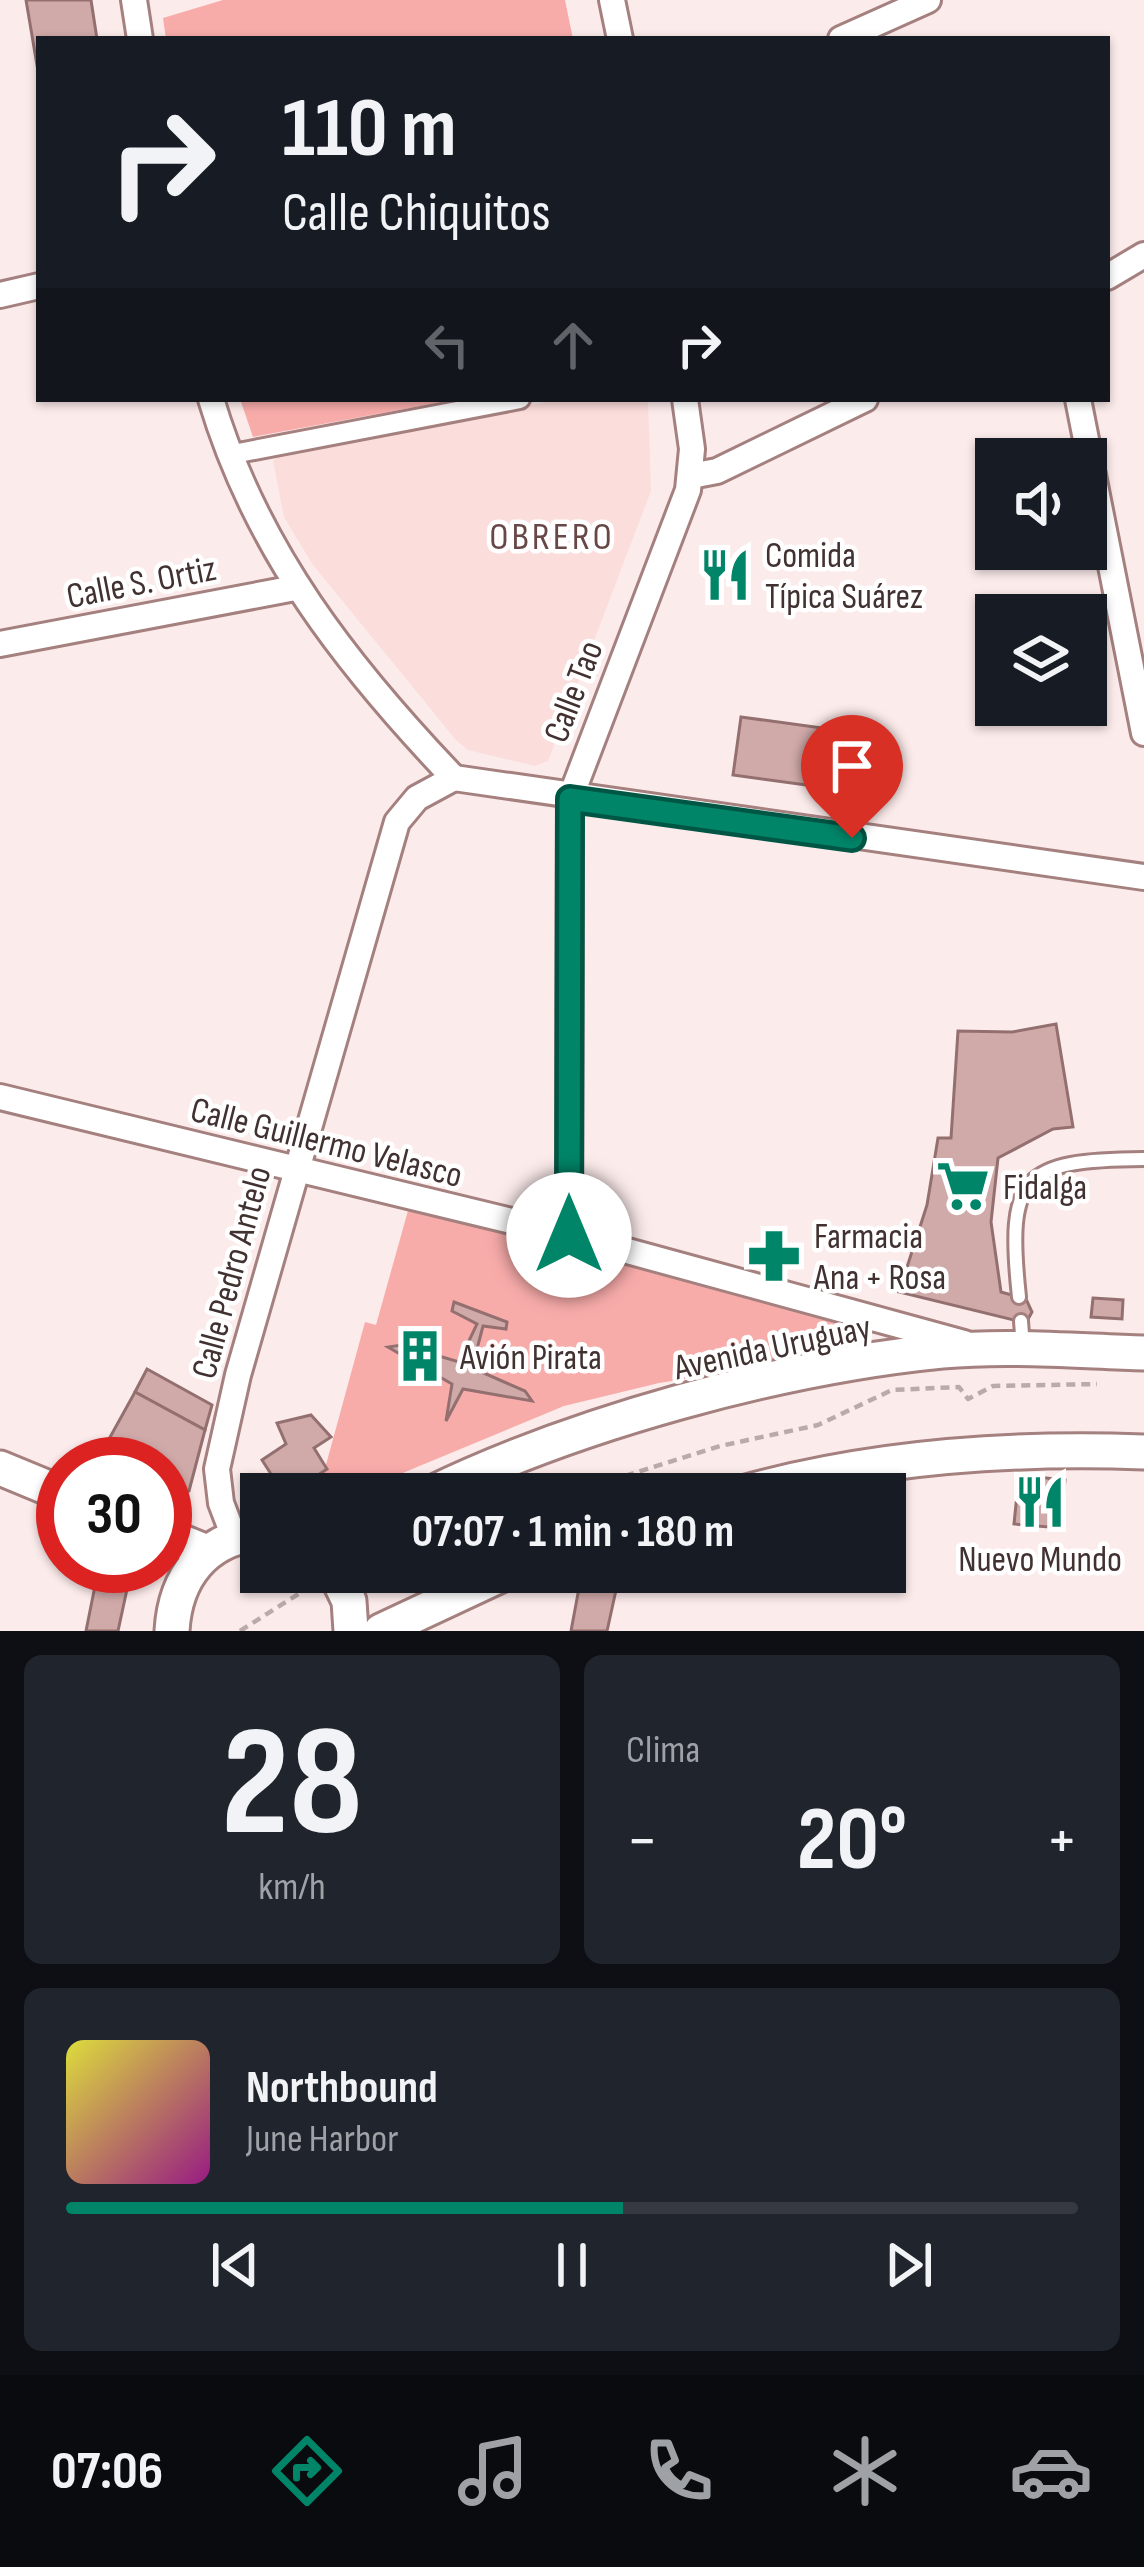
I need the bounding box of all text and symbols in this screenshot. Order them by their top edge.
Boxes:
text: 110 m [282,79,457,180]
icon: right [84,84,240,240]
text: Calle Chiquitos [282,181,551,246]
icon: left [414,312,480,378]
icon: ahead [540,312,606,378]
icon: right [666,312,732,378]
map controls [975,438,1107,726]
button: sound [975,438,1107,570]
district label: OBRERO [489,514,615,561]
place label: Comida Típica Suárez [765,535,923,619]
restaurant icon: Comida Típica Suárez [696,546,754,604]
street label: Calle S. Ortiz [63,548,220,619]
button: layers [975,594,1107,726]
street label: Calle Tao [535,635,613,749]
pin [801,715,903,838]
icon: arrive [819,733,885,799]
street label: Calle Guillermo Velasco [186,1089,467,1198]
supermarket icon: Fidalga [934,1157,992,1215]
street label: Calle Pedro Antelo [183,1162,281,1383]
place label: Fidalga [1003,1167,1087,1210]
position arrow [506,1172,632,1298]
place label: Farmacia Ana + Rosa [813,1216,946,1300]
pharmacy icon: Farmacia Ana + Rosa [745,1227,803,1285]
street label: Avenida Uruguay [669,1307,875,1390]
building icon: Avión Pirata [391,1327,449,1385]
place label: Avión Pirata [459,1337,602,1380]
speed limit sign: 30 [36,1437,192,1593]
restaurant icon: Nuevo Mundo [1011,1473,1069,1531]
text: 07:07 · 1 min · 180 m [412,1505,734,1560]
place label: Nuevo Mundo [958,1539,1122,1582]
text: 28 [221,1692,363,1879]
text: Clima [626,1727,700,1774]
text: 20° [797,1787,907,1895]
text: − [626,1802,658,1881]
text: + [1046,1802,1078,1881]
text: km/h [258,1864,326,1911]
text: Northbound [246,2061,438,2116]
text: June Harbor [246,2116,398,2163]
icon: previous [202,2232,268,2298]
icon: pause [539,2232,605,2298]
icon: next [876,2232,942,2298]
icon: directions [265,2429,349,2513]
icon: music [451,2429,535,2513]
icon: phone [637,2429,721,2513]
icon: climate [823,2429,907,2513]
icon: car [1009,2429,1093,2513]
text: 07:06 [51,2439,163,2504]

